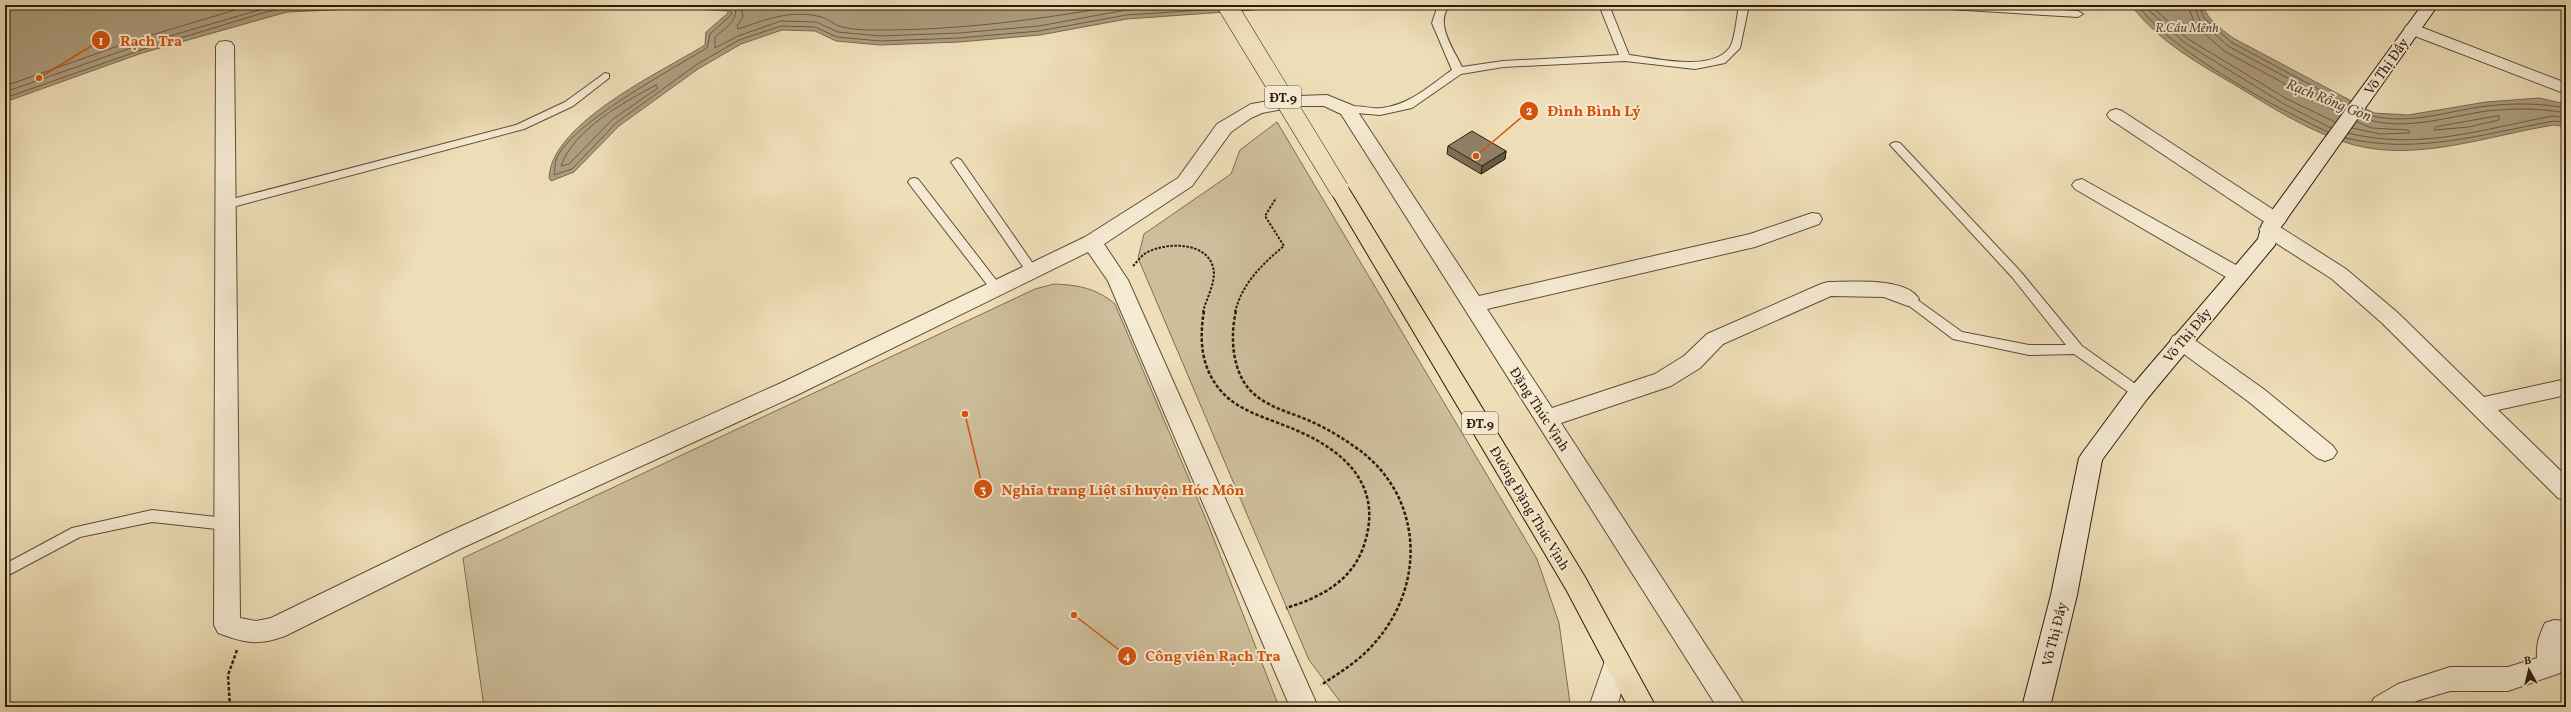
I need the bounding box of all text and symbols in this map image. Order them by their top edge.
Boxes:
water label: R.Cầu Mênh [2155,20,2219,38]
callout: Rạch Tra [91,27,190,54]
text: Rạch Tra [120,32,182,53]
text: 1 [99,34,104,50]
street label: Võ Thị Đầy [2361,34,2414,99]
water label: Rạch Rỗng Gòn [2283,75,2374,128]
road number: ĐT.9 [1265,86,1301,108]
callout: Đình Bình Lý [1519,97,1649,124]
text: Đình Bình Lý [1547,102,1641,123]
text: 2 [1526,104,1532,120]
street label: Võ Thị Đầy [2160,304,2217,367]
street label: Đặng Thúc Vịnh [1504,364,1573,456]
road number: ĐT.9 [1462,412,1498,434]
street label: Đường Đặng Thúc Vịnh [1484,443,1573,575]
callout: Nghĩa trang Liệt sĩ huyện Hóc Môn [973,476,1252,503]
text: Nghĩa trang Liệt sĩ huyện Hóc Môn [1002,481,1244,502]
text: 3 [980,483,986,499]
street label: Võ Thị Đầy [2038,600,2073,669]
callout: Công viên Rạch Tra [1117,642,1289,669]
text: Công viên Rạch Tra [1145,647,1281,668]
text: 4 [1123,649,1131,665]
north arrow [2509,650,2549,690]
text: B [2523,654,2533,670]

